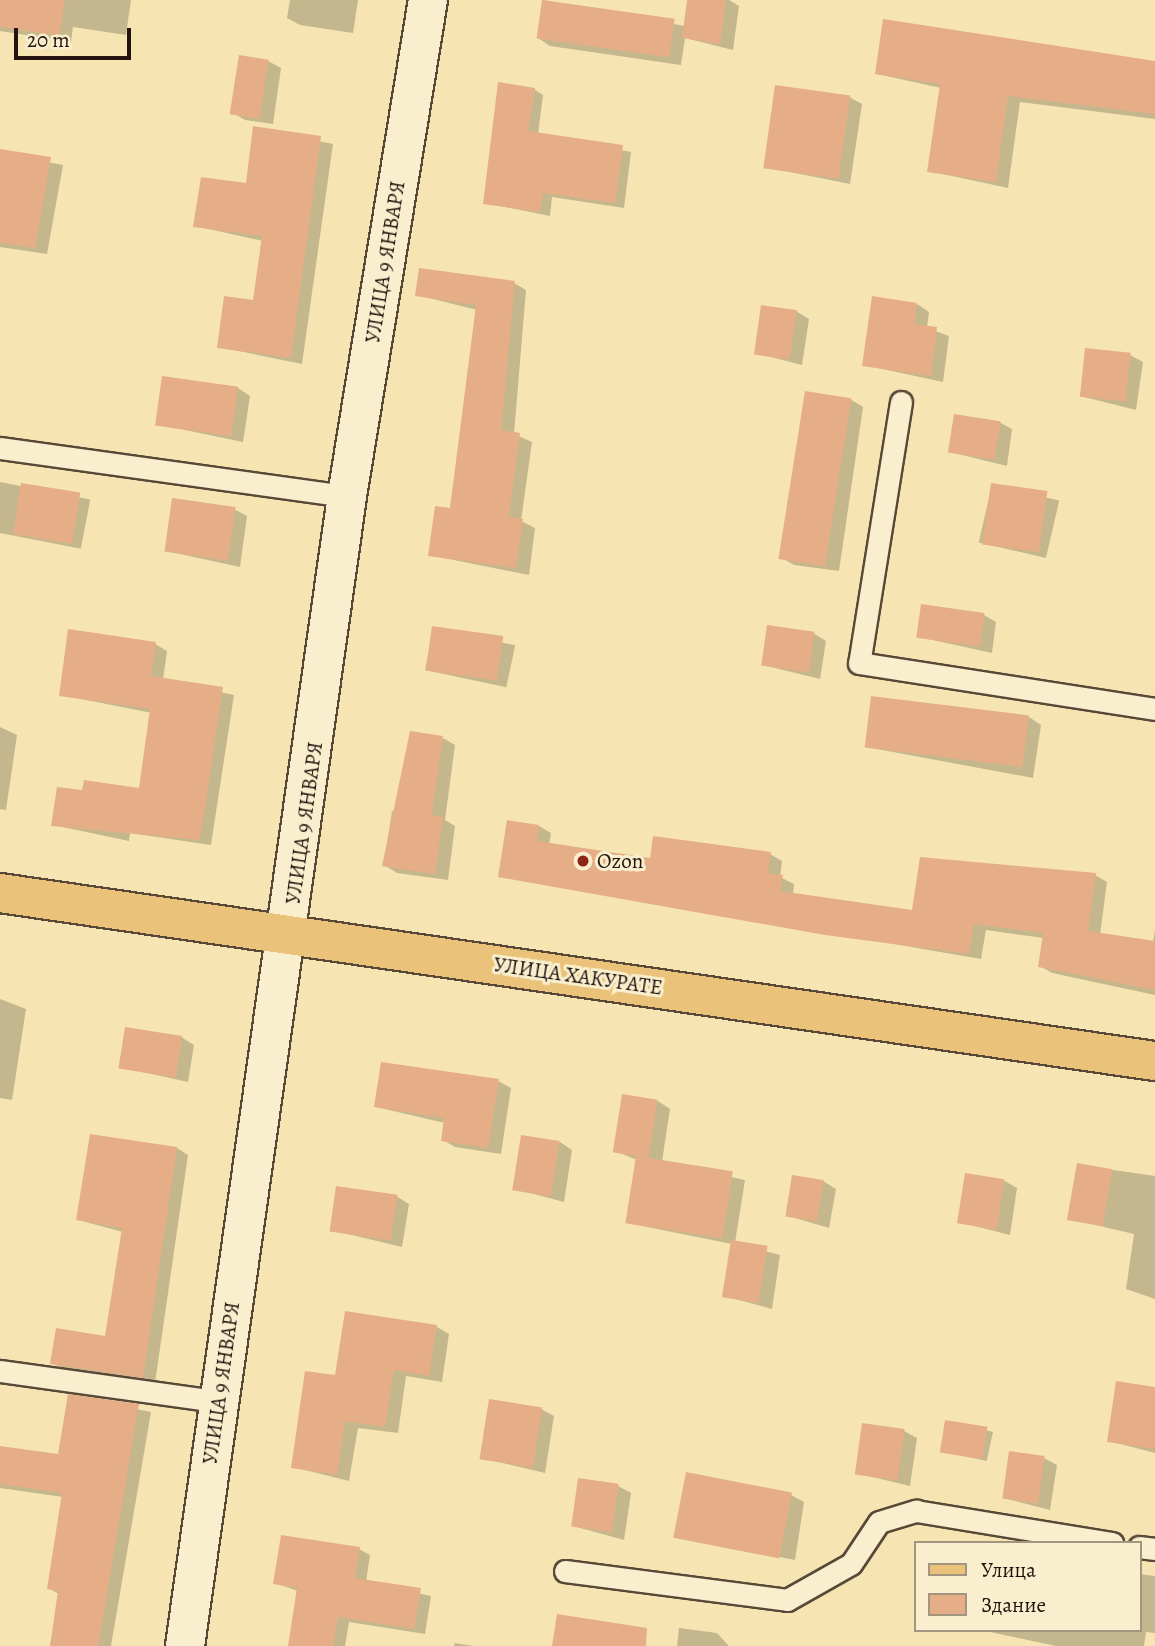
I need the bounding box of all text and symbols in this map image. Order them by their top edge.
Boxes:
scale bar [18,14,135,58]
text: 20 m [27,26,70,54]
street label: УЛИЦА 9 ЯНВАРЯ [360,179,410,345]
street label: УЛИЦА 9 ЯНВАРЯ [280,740,328,906]
place label: Ozon [597,848,643,874]
marker: Ozon [575,853,591,869]
street label: УЛИЦА ХАКУРАТЕ [492,952,664,1000]
street label: УЛИЦА 9 ЯНВАРЯ [197,1300,245,1466]
legend [914,1541,1141,1632]
text: Улица [981,1556,1036,1584]
text: Здание [981,1591,1046,1619]

